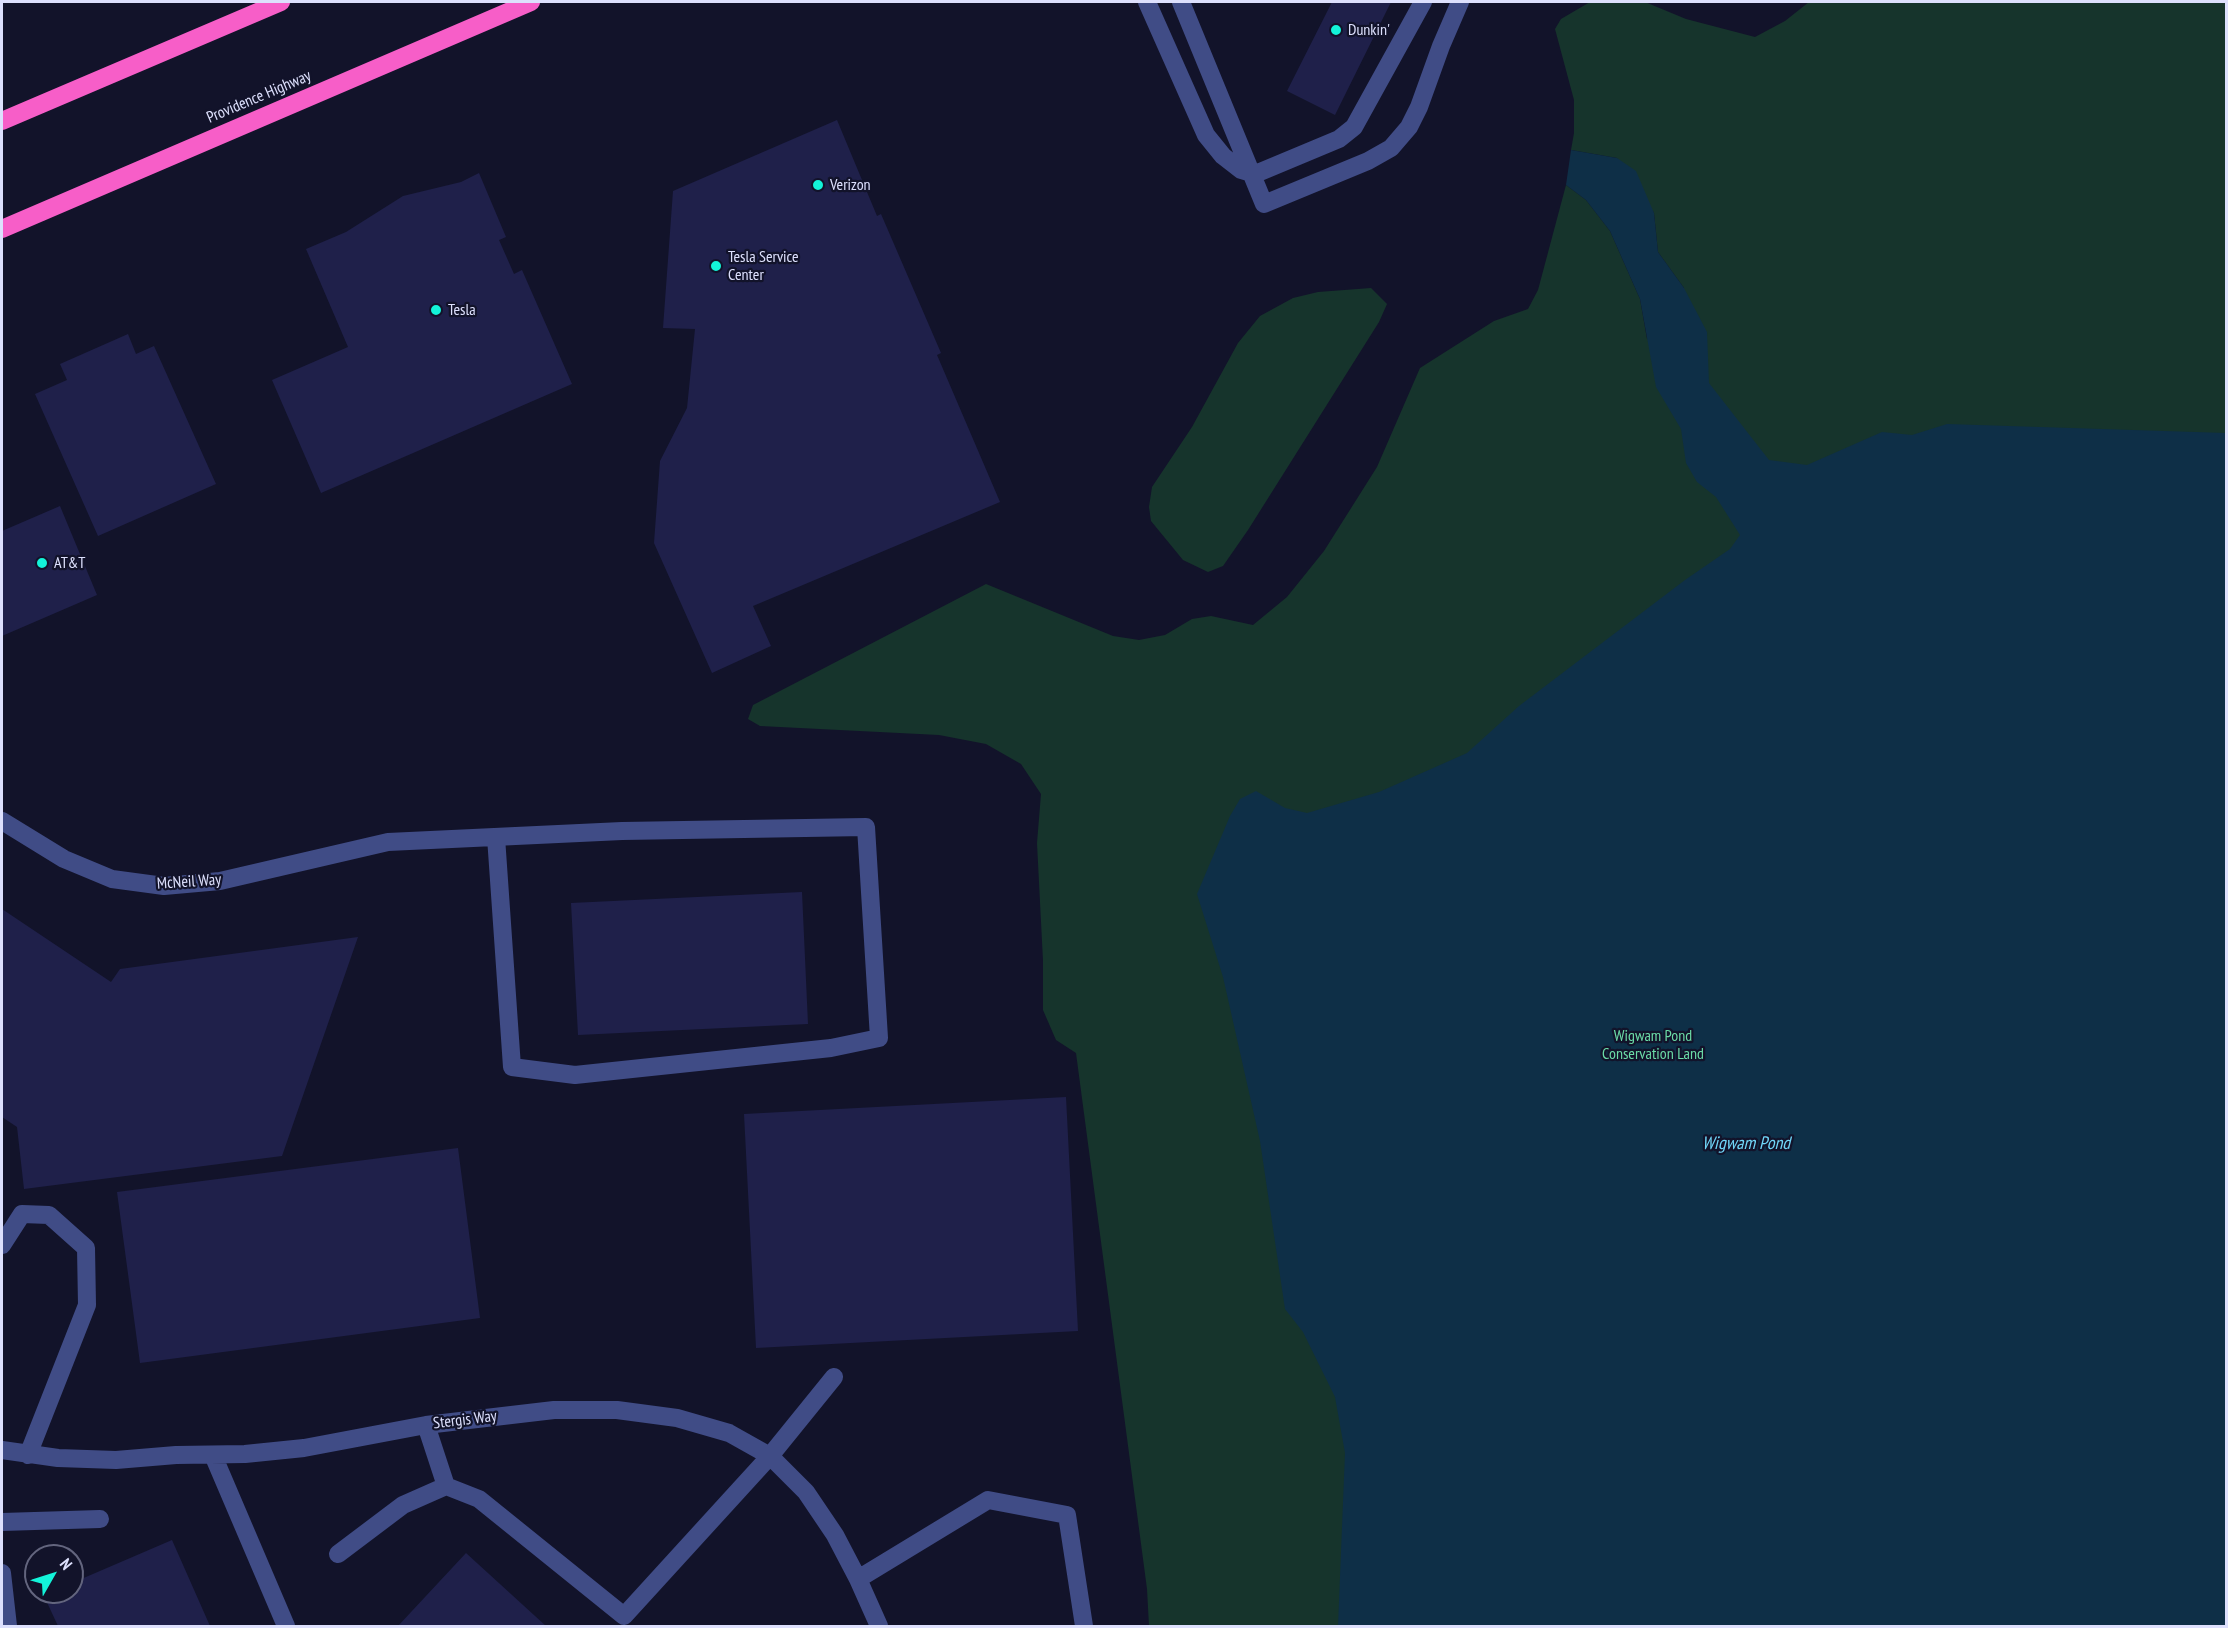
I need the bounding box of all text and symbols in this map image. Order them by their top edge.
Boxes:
place label: Dunkin' [1348,20,1390,40]
marker: Dunkin' [1329,23,1343,37]
street label: Providence Highway [204,66,314,128]
place label: Verizon [830,175,871,195]
marker: Verizon [811,178,825,192]
place label: Tesla Service Center [728,247,799,285]
marker: Tesla Service Center [709,259,723,273]
place label: Tesla [448,300,476,320]
marker: Tesla [429,303,443,317]
place label: AT&T [54,553,85,573]
marker: AT&T [35,556,49,570]
street label: McNeil Way [156,870,222,894]
park label: Wigwam Pond Conservation Land [1602,1026,1704,1064]
water label: Wigwam Pond [1702,1133,1790,1155]
street label: Stergis Way [432,1407,498,1433]
north arrow [24,1544,84,1604]
text: N [56,1554,77,1574]

